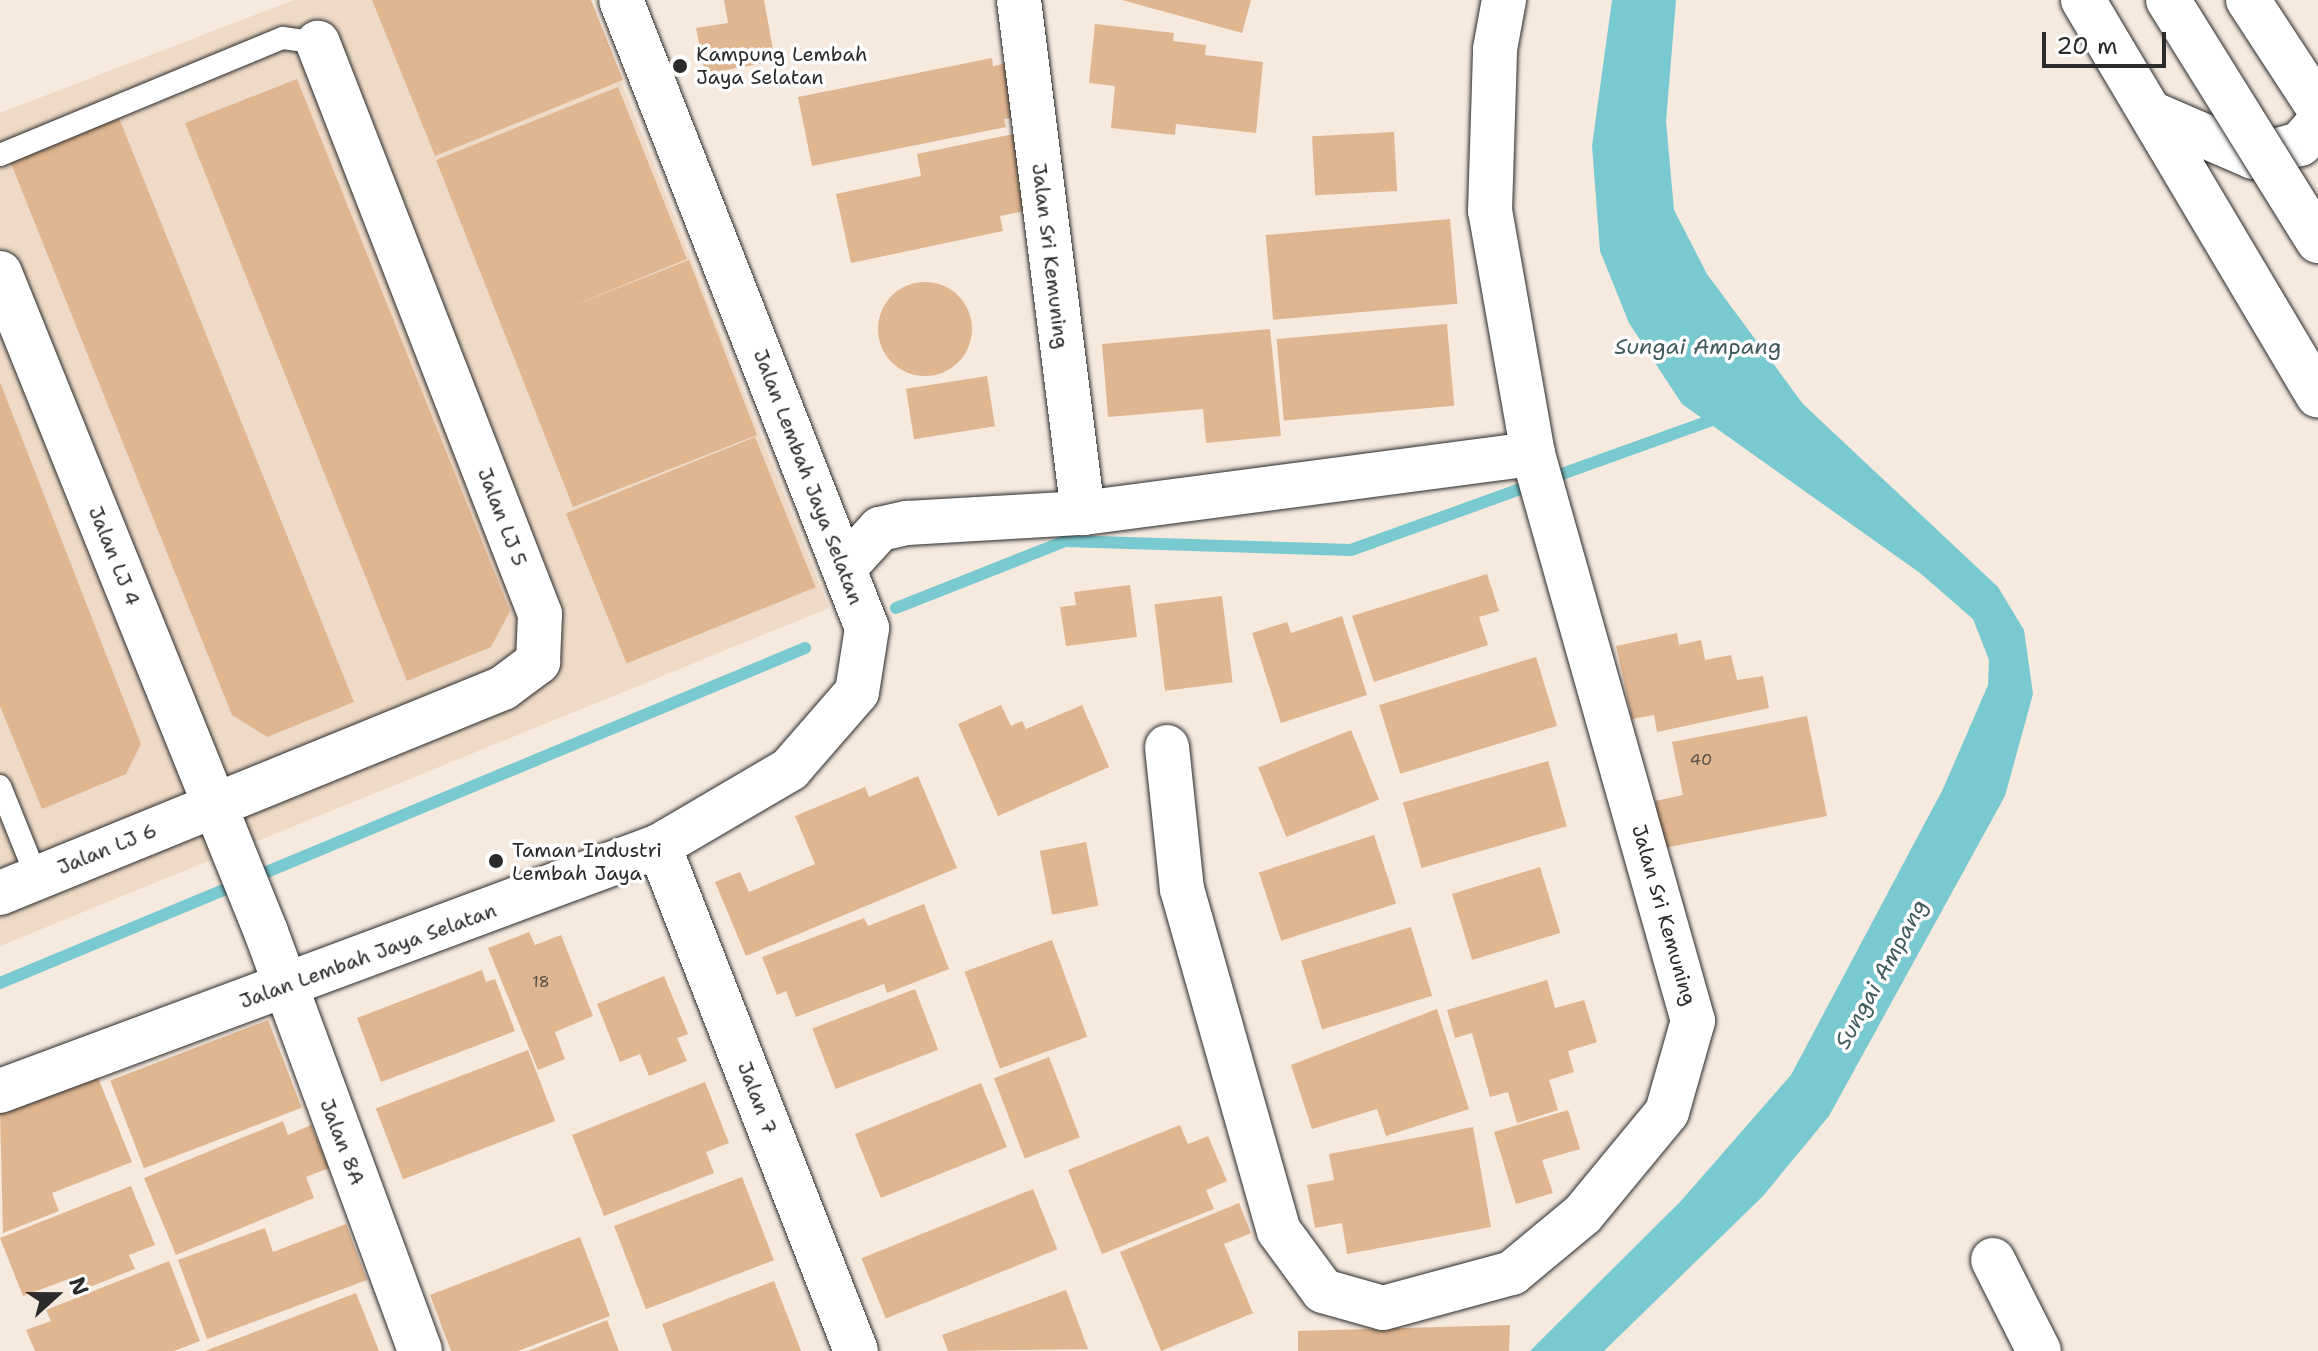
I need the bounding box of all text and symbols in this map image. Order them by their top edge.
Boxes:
scale bar [2046,16,2170,66]
text: 20 m [2056,30,2118,62]
place label: Kampung Lembah Jaya Selatan [696,42,867,89]
marker: Kampung Lembah Jaya Selatan [671,57,689,75]
street label: Jalan Sri Kemuning [1027,162,1073,350]
water label: Sungai Ampang [1615,334,1781,360]
street label: Jalan Lembah Jaya Selatan [748,346,868,608]
street label: Jalan LJ 5 [472,465,532,569]
street label: Jalan LJ 4 [83,503,145,609]
house number: 40 [1690,750,1712,770]
street label: Jalan LJ 6 [54,818,160,880]
street label: Jalan Sri Kemuning [1627,822,1701,1008]
place label: Taman Industri Lembah Jaya [512,838,662,885]
marker: Taman Industri Lembah Jaya [487,852,505,870]
water label: Sungai Ampang [1829,895,1933,1053]
street label: Jalan Lembah Jaya Selatan [236,898,500,1014]
house number: 18 [532,972,550,992]
street label: Jalan 7 [732,1058,782,1138]
street label: Jalan 8A [315,1096,369,1188]
north arrow [16,1255,96,1335]
text: N [62,1273,96,1300]

